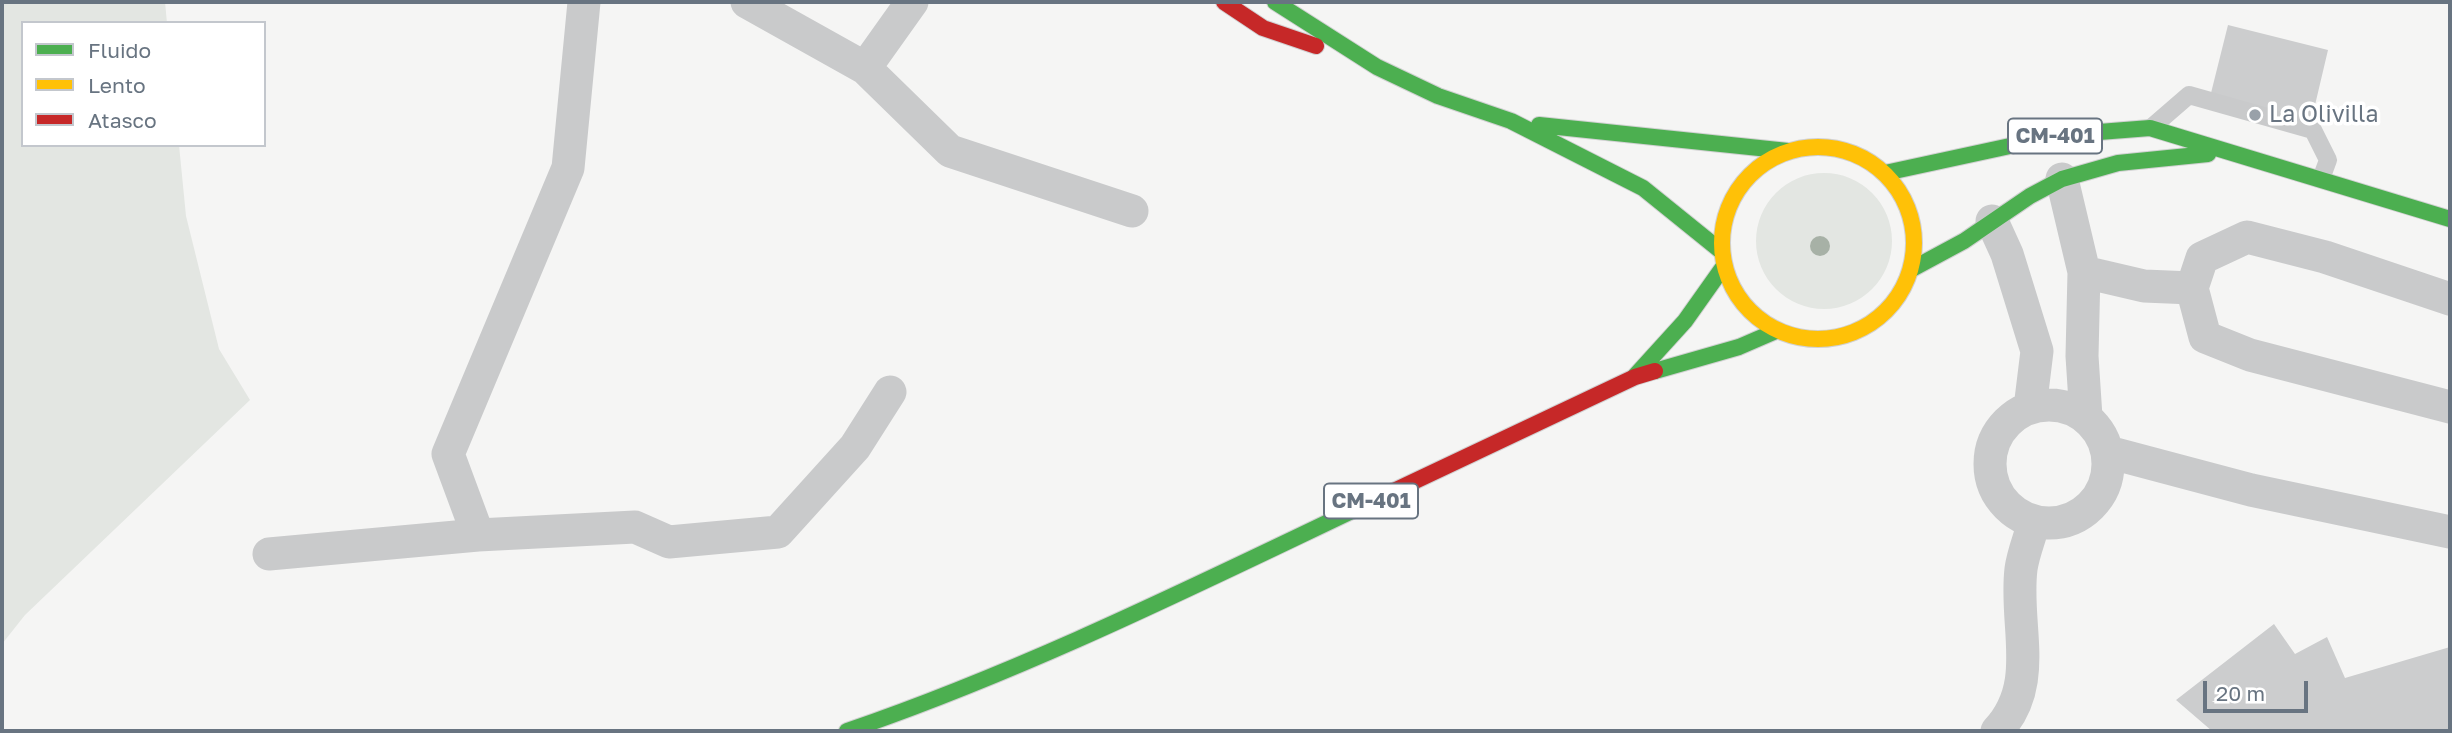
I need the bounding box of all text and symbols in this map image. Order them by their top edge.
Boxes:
legend [21,21,266,147]
text: Fluido [88,37,151,63]
text: Lento [88,72,146,98]
place label: La Olivilla [2269,101,2378,129]
text: Atasco [88,107,157,133]
marker: La Olivilla [2247,107,2263,123]
road number: CM-401 [2008,118,2102,154]
road number: CM-401 [1324,484,1418,518]
scale bar [2207,666,2312,710]
text: 20 m [2216,680,2265,706]

